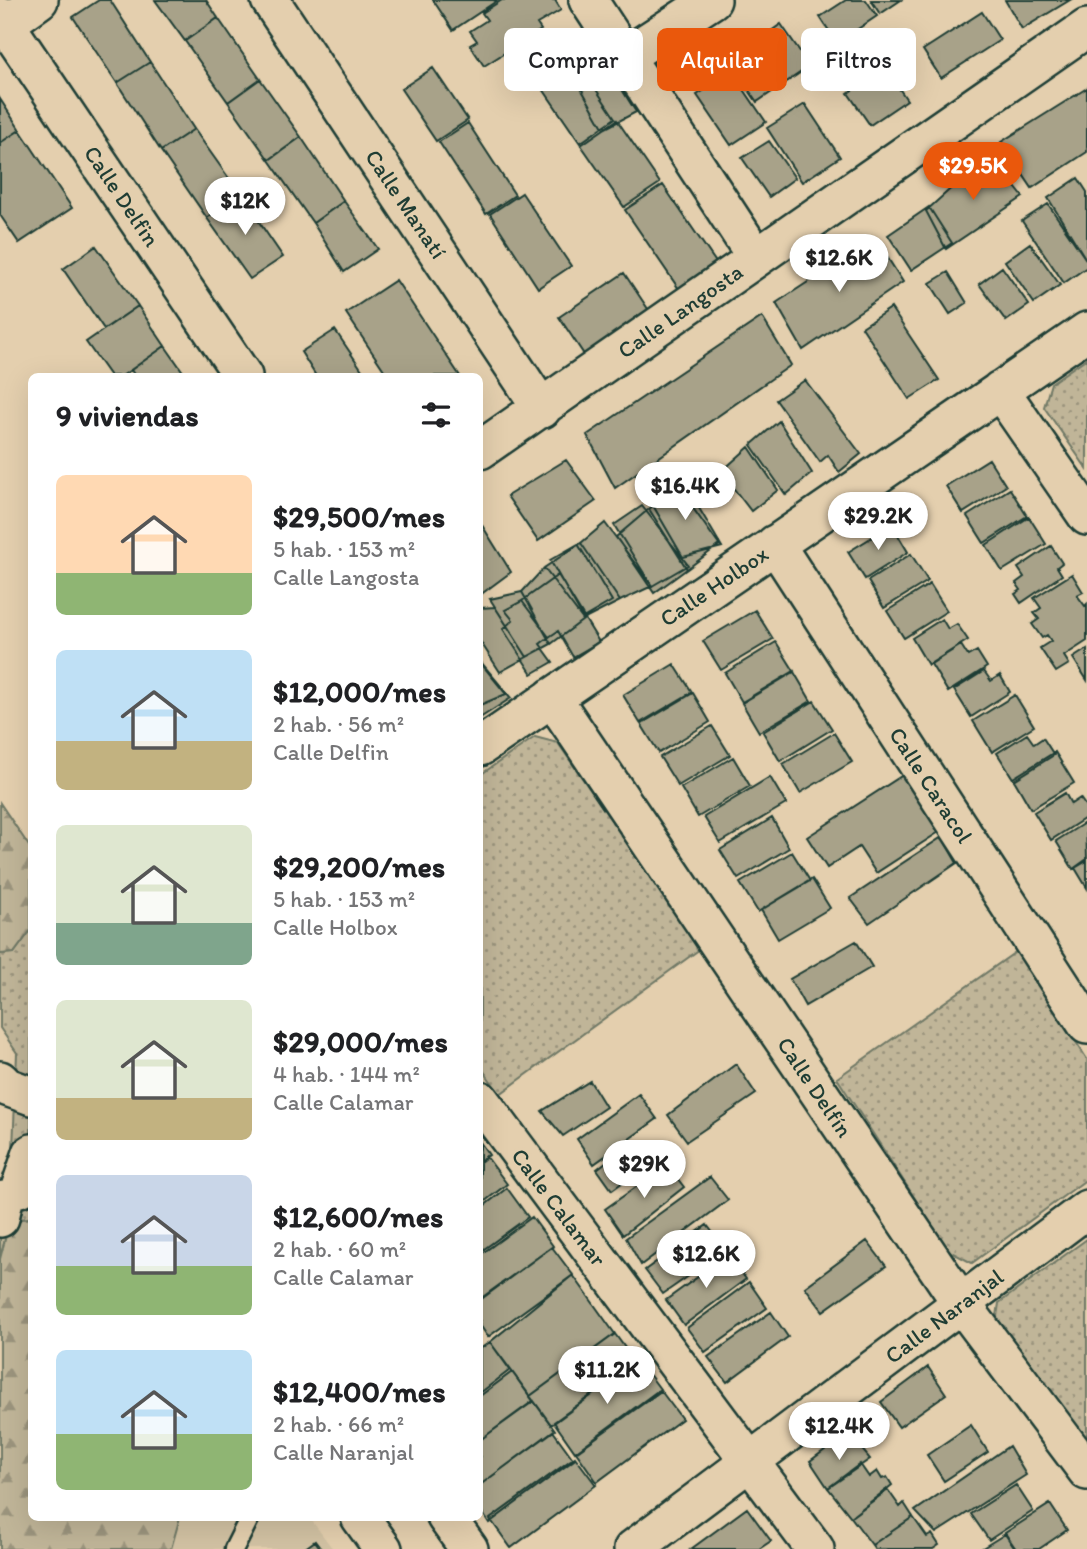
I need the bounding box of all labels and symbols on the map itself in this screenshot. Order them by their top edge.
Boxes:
street label: Calle Delfin [78,140,166,252]
pin: $29.5K [916,142,1030,202]
street label: Calle Manatí [359,144,453,264]
pin: $12K [204,177,286,237]
pin: $12.6K [782,234,896,294]
street label: Calle Langosta [612,258,748,364]
pin: $16.4K [628,462,742,522]
pin: $29.2K [821,492,935,552]
street label: Calle Holbox [655,539,774,632]
street label: Calle Caracol [883,722,979,849]
street label: Calle Delfín [771,1032,859,1142]
pin: $29K [603,1140,685,1200]
street label: Calle Calamar [506,1142,613,1272]
pin: $12.6K [649,1230,763,1290]
street label: Calle Naranjal [879,1262,1009,1370]
pin: $11.2K [550,1346,664,1406]
pin: $12.4K [782,1402,896,1462]

